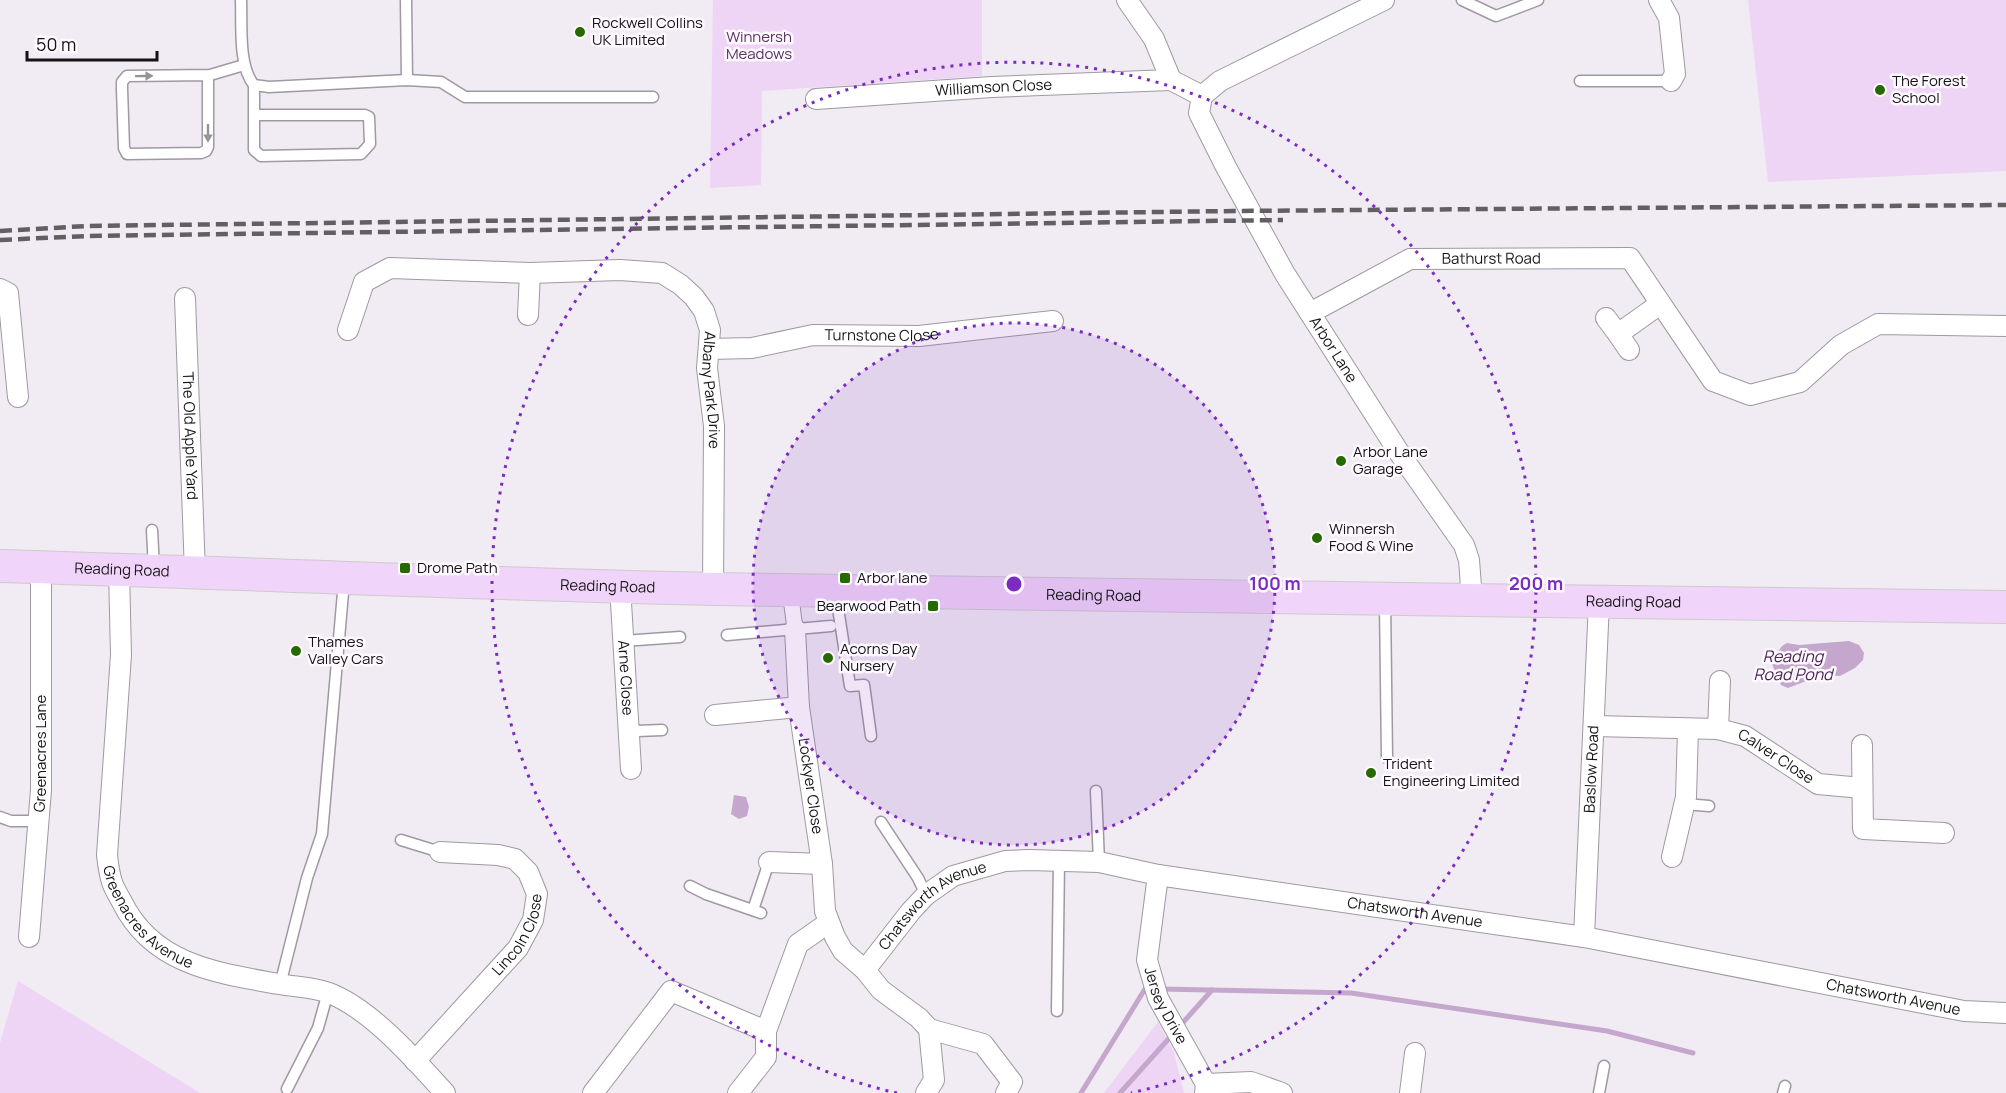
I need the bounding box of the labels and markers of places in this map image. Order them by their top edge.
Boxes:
place label: Rockwell Collins UK Limited [592,12,703,50]
marker: Rockwell Collins UK Limited [573,25,587,39]
place label: The Forest School [1892,70,1966,108]
marker: The Forest School [1873,83,1887,97]
place label: Arbor Lane Garage [1353,441,1428,479]
marker: Arbor Lane Garage [1334,454,1348,468]
place label: Winnersh Food & Wine [1329,518,1414,556]
marker: Winnersh Food & Wine [1310,531,1324,545]
place label: Drome Path [417,557,498,578]
marker: Drome Path [398,561,412,575]
place label: Arbor lane [857,567,928,588]
marker: Arbor lane [838,571,852,585]
centre of rings [1004,574,1024,594]
place label: Bearwood Path [817,595,921,616]
marker: Bearwood Path [926,599,940,613]
place label: Thames Valley Cars [308,631,383,669]
place label: Acorns Day Nursery [840,638,918,676]
marker: Thames Valley Cars [289,644,303,658]
marker: Acorns Day Nursery [821,651,835,665]
place label: Trident Engineering Limited [1383,753,1520,791]
marker: Trident Engineering Limited [1364,766,1378,780]

